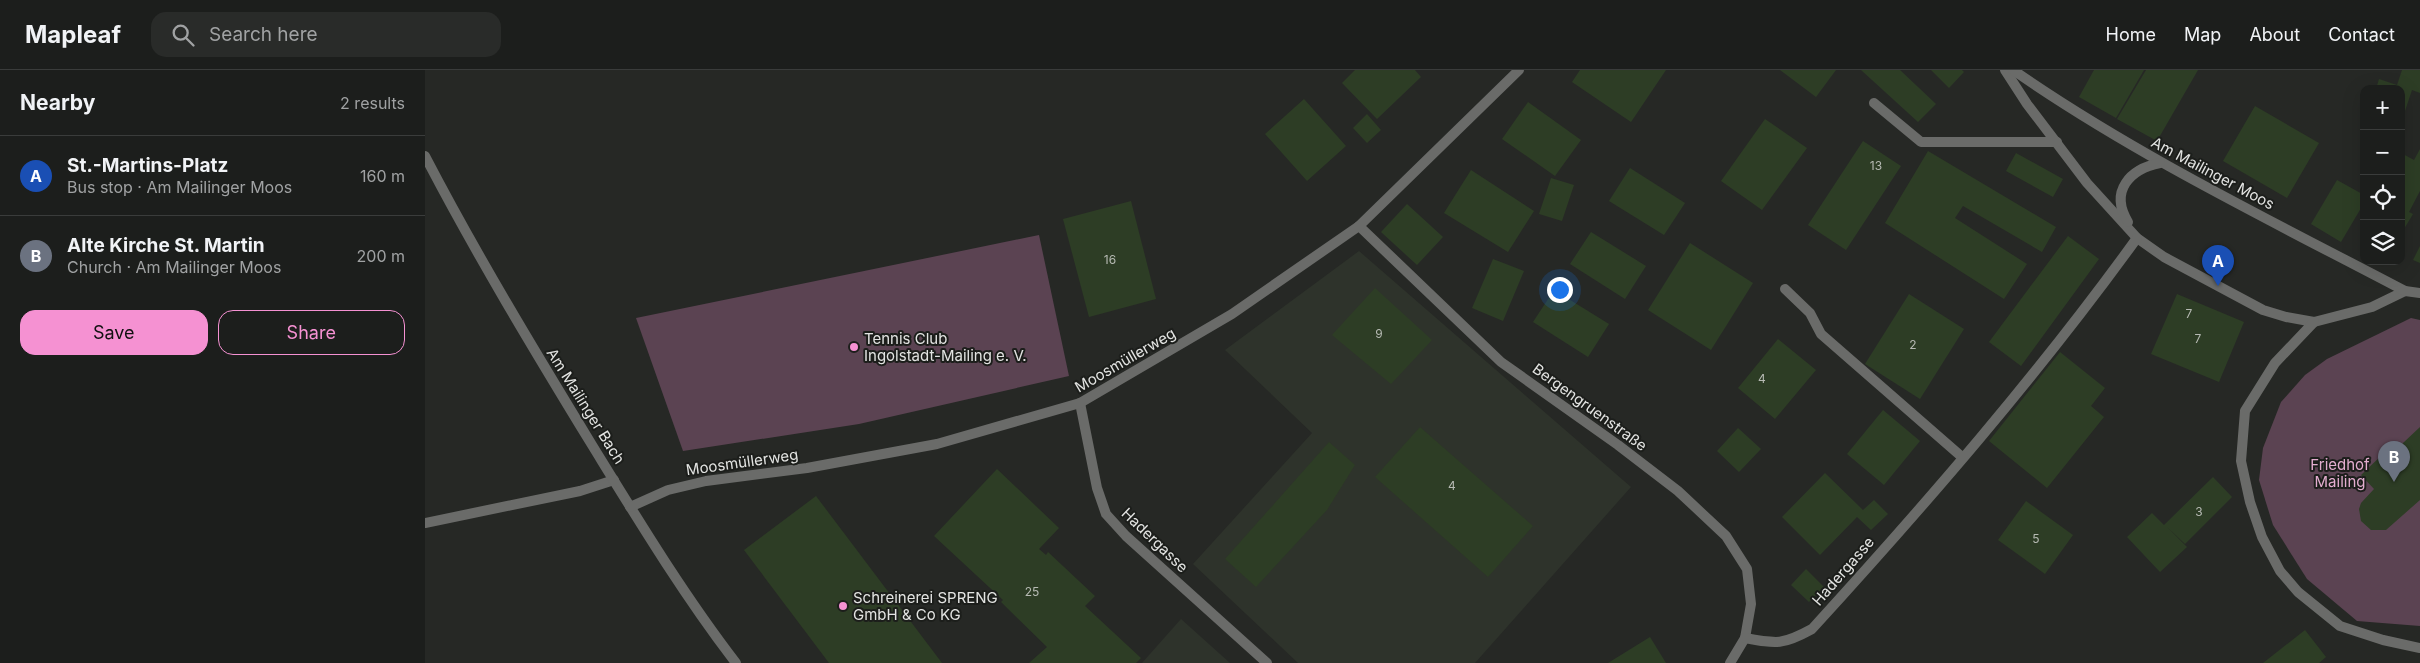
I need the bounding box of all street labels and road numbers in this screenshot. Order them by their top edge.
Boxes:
street label: Am Mailinger Moos [2148,133,2278,214]
street label: Moosmüllerweg [1071,323,1179,397]
street label: Am Mailinger Bach [543,345,629,467]
street label: Bergengruenstraße [1529,359,1651,455]
street label: Moosmüllerweg [685,445,799,479]
street label: Hadergasse [1118,504,1192,576]
street label: Hadergasse [1808,533,1878,609]

